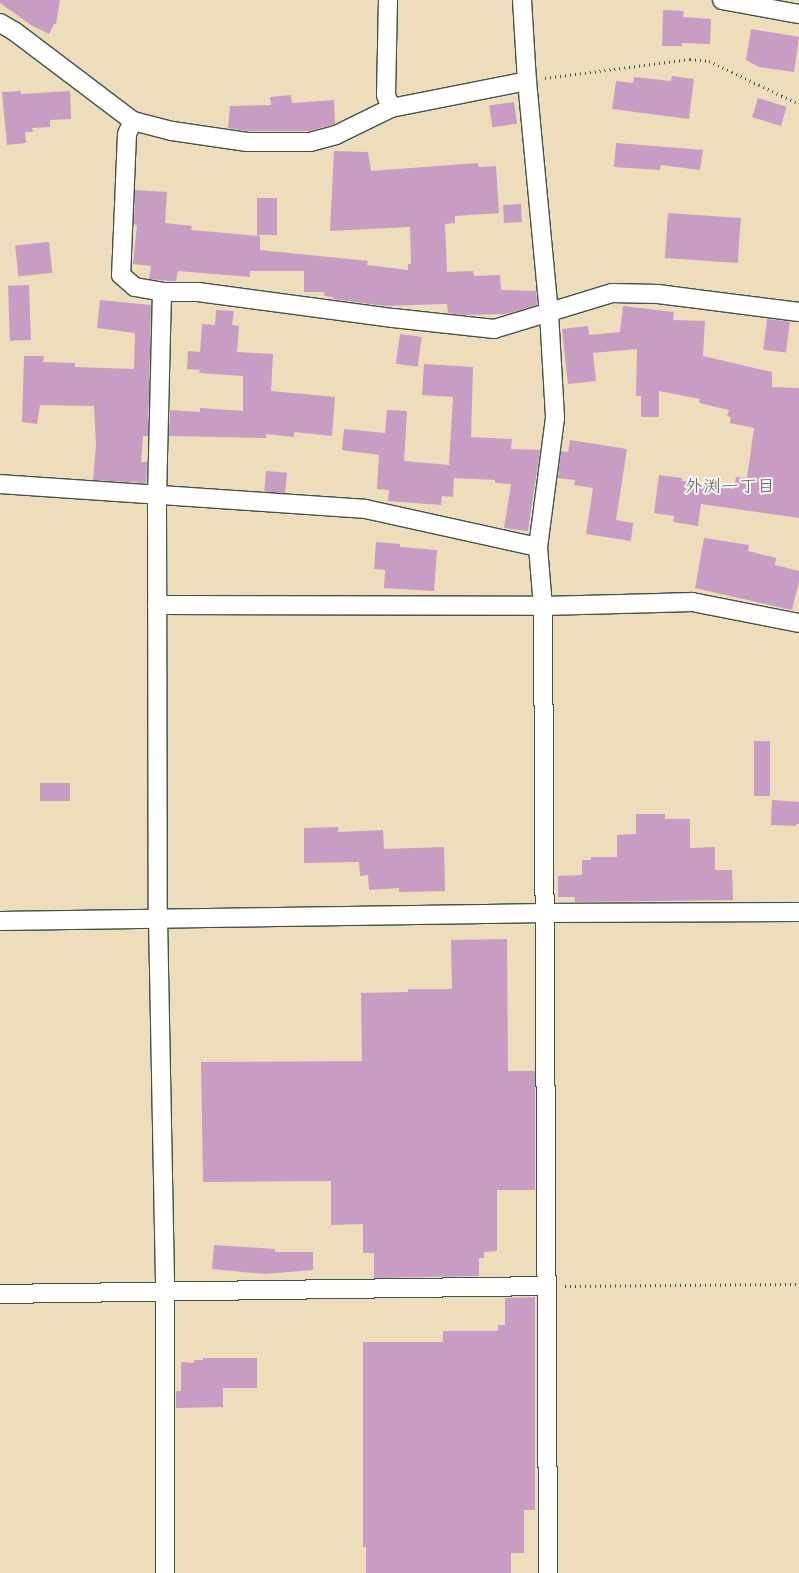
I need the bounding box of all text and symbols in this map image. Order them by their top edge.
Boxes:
district label: 外渕一丁目 [685,475,775,497]

